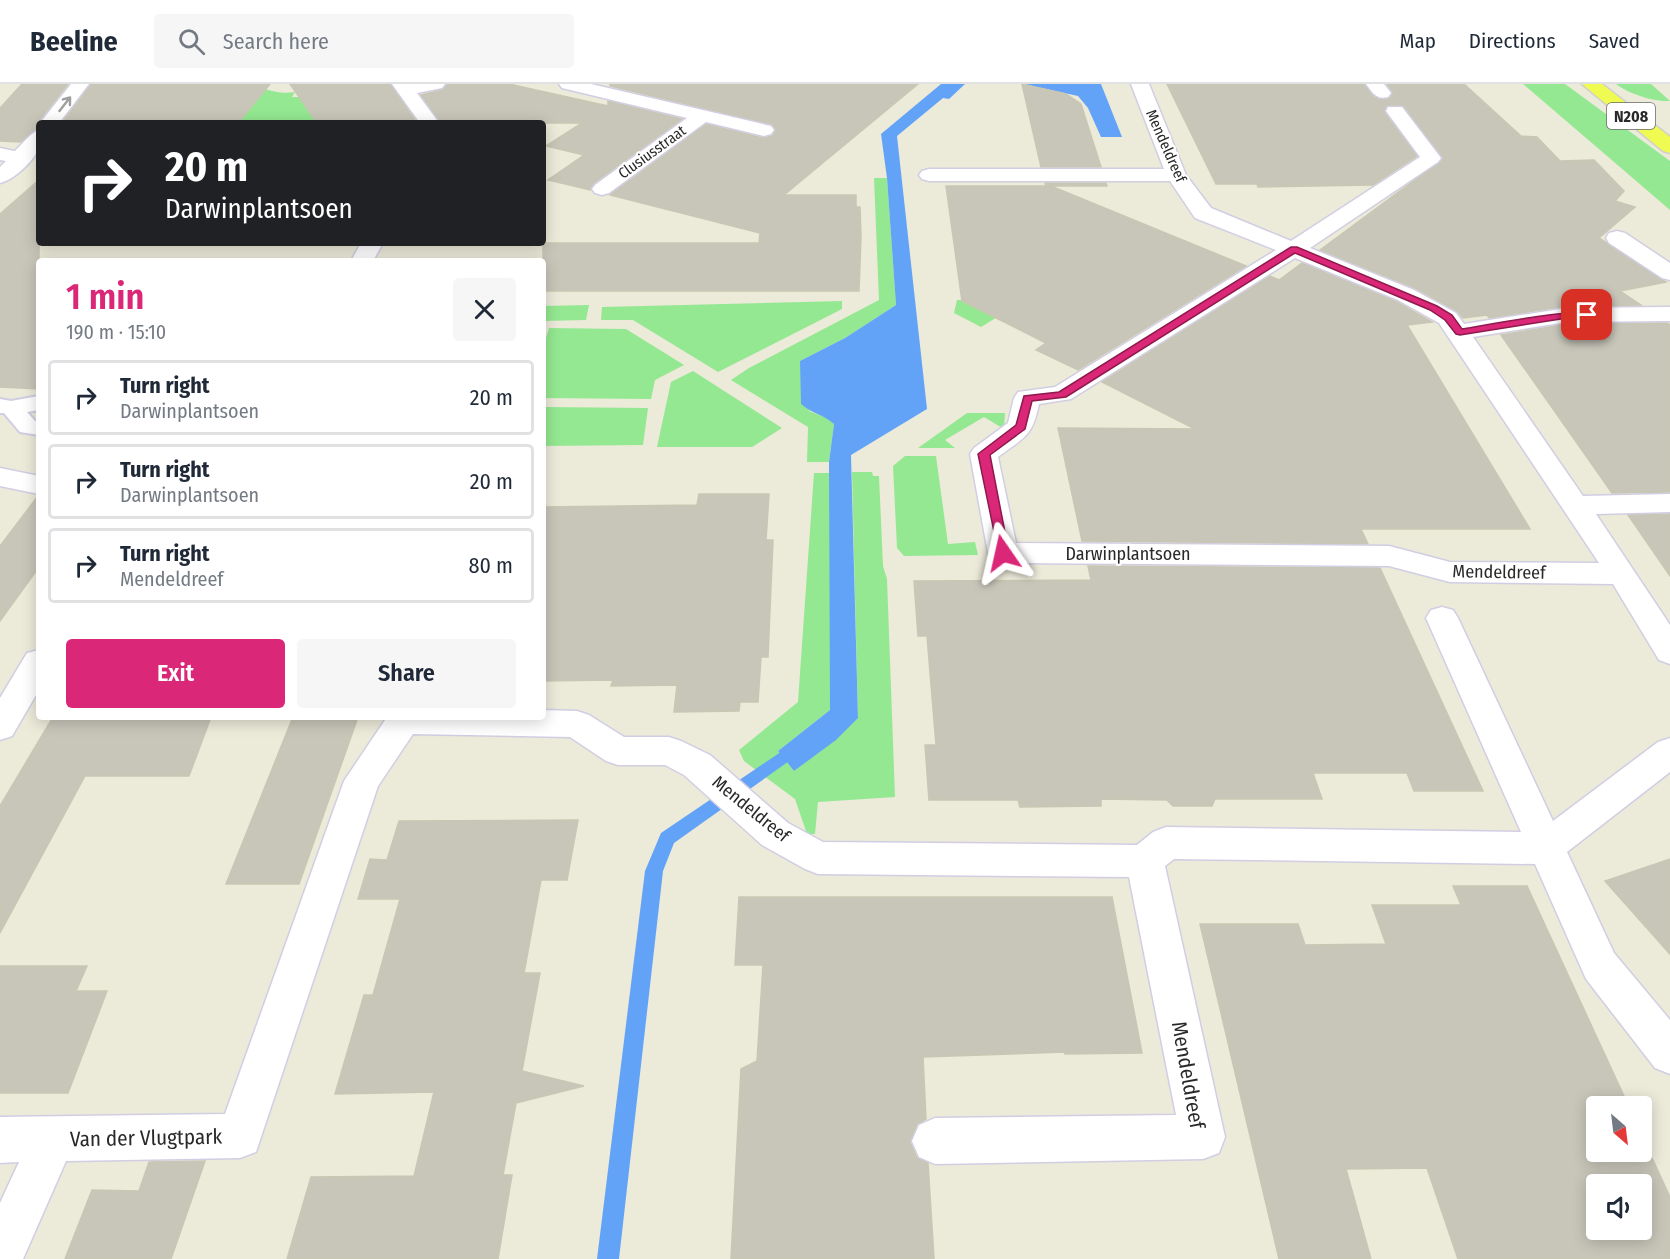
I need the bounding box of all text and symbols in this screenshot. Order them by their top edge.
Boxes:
search box [154,14,574,68]
text: Beeline [30,25,118,58]
icon: search [175,25,208,58]
text: Search here [223,28,329,55]
text: Map [1399,28,1436,54]
text: Directions [1469,28,1556,54]
text: Saved [1589,28,1640,54]
one-way arrow [58,96,71,112]
road number: N208 [1607,103,1655,129]
street label: Mendeldreef [1142,107,1191,186]
street label: Clusiusstraat [615,121,689,183]
text: 20 m [165,142,248,192]
icon: right [66,144,144,222]
text: Darwinplantsoen [165,193,353,225]
text: 1 min [66,275,144,319]
button: close [453,278,516,341]
pin [1561,289,1612,340]
icon: arrive [1570,298,1603,331]
text: 190 m · 15:10 [66,320,166,344]
text: Turn right [120,372,209,399]
icon: right [69,381,102,414]
text: 20 m [470,384,513,411]
text: Darwinplantsoen [120,399,259,423]
text: Turn right [120,456,209,483]
icon: right [69,465,102,498]
text: 20 m [470,468,513,495]
text: Darwinplantsoen [120,483,259,507]
position arrow [971,521,1035,585]
text: Turn right [120,540,209,567]
street label: Darwinplantsoen [1065,543,1191,565]
icon: right [69,549,102,582]
text: 80 m [468,552,513,579]
street label: Mendeldreef [1452,560,1547,584]
text: Mendeldreef [120,567,223,591]
button: Exit [66,639,285,708]
button: Share [297,639,516,708]
street label: Mendeldreef [708,771,795,848]
street label: Mendeldreef [1166,1019,1211,1132]
north arrow [1586,1096,1652,1162]
map controls [1586,1096,1652,1240]
street label: Van der Vlugtpark [70,1124,223,1152]
button: sound [1586,1174,1652,1240]

